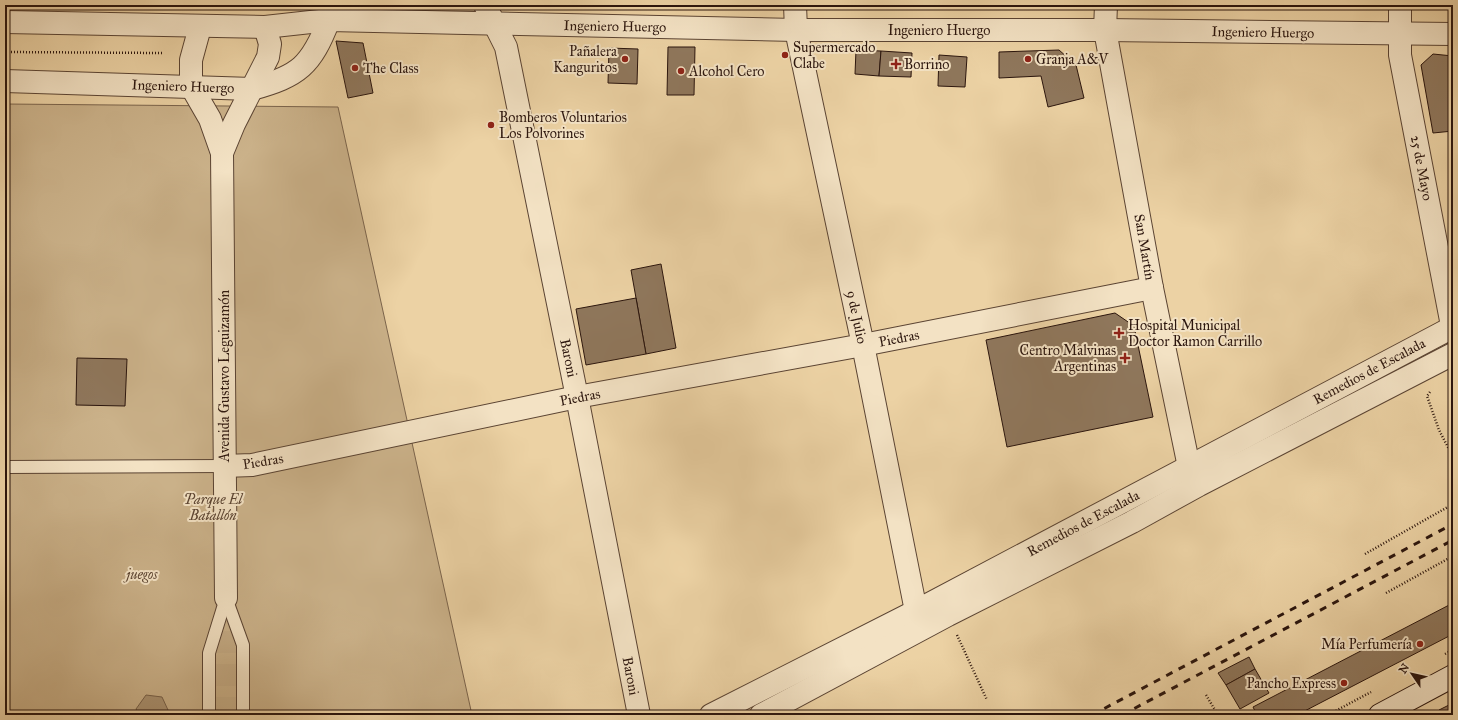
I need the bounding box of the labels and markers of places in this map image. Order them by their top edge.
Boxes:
place label: Supermercado Clabe [793,39,875,72]
place label: Pañalera Kanguritos [553,43,617,76]
marker: Supermercado Clabe [780,50,790,60]
place label: Granja A&V [1036,51,1110,68]
marker: Pañalera Kanguritos [620,54,630,64]
marker: Granja A&V [1023,54,1033,64]
place label: Borrino [904,56,949,73]
marker: Borrino [891,59,901,69]
place label: The Class [363,60,419,77]
marker: The Class [350,63,360,73]
place label: Alcohol Cero [688,63,765,80]
marker: Alcohol Cero [676,66,686,76]
place label: Bomberos Voluntarios Los Polvorines [499,109,627,142]
marker: Bomberos Voluntarios Los Polvorines [486,120,496,130]
place label: Hospital Municipal Doctor Ramon Carrillo [1128,317,1262,350]
marker: Hospital Municipal Doctor Ramon Carrillo [1113,327,1125,339]
place label: Centro Malvinas Argentinas [1020,342,1116,375]
marker: Centro Malvinas Argentinas [1119,352,1131,364]
place label: Mía Perfumería [1321,636,1412,653]
marker: Mía Perfumería [1415,639,1425,649]
place label: Pancho Express [1247,675,1336,692]
marker: Pancho Express [1339,678,1349,688]

